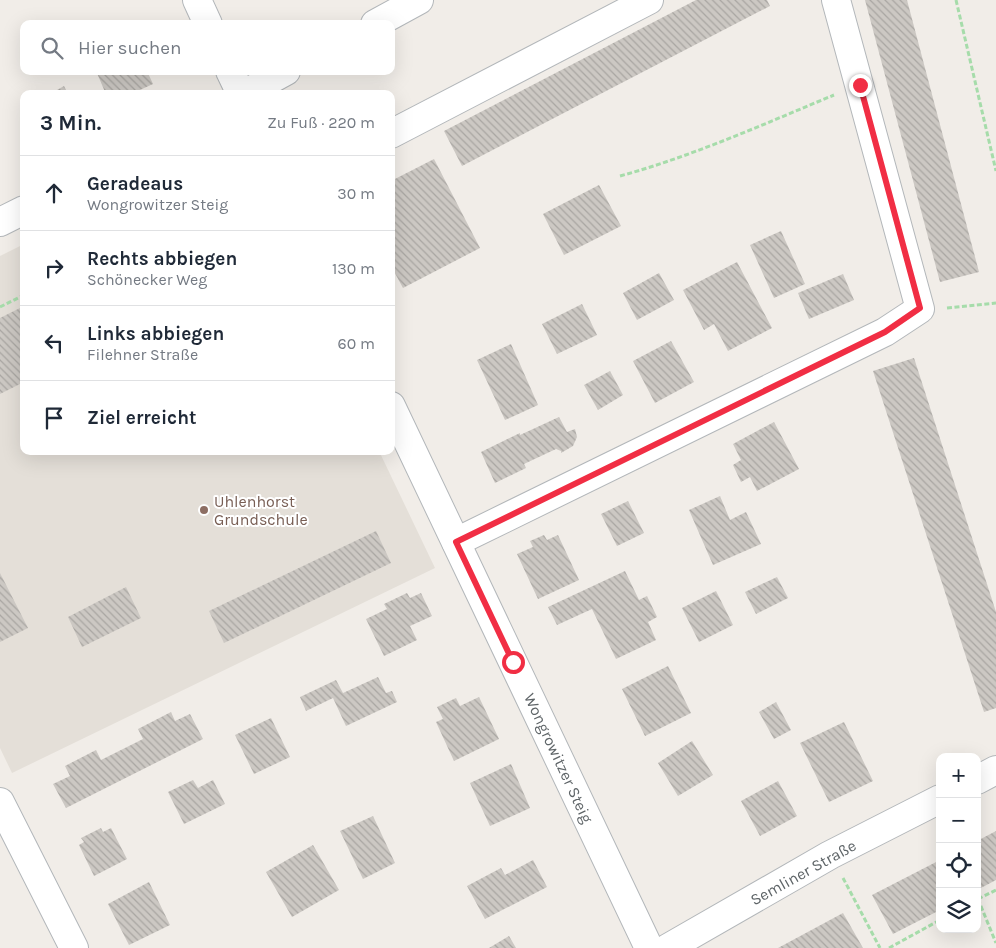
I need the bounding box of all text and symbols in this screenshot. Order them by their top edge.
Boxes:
search box [20,20,395,75]
icon: search [38,34,66,62]
text: Hier suchen [78,37,181,59]
route end [849,74,872,97]
text: 3 Min. [40,111,101,135]
text: Zu Fuß · 220 m [267,113,375,132]
text: Geradeaus [87,173,183,195]
icon: ahead [40,179,68,207]
text: 30 m [337,184,375,203]
text: Wongrowitzer Steig [87,195,228,214]
text: Rechts abbiegen [87,248,237,270]
icon: right [40,254,68,282]
text: 130 m [332,259,375,278]
text: Schönecker Weg [87,270,207,289]
text: Links abbiegen [87,323,224,345]
icon: left [40,329,68,357]
text: 60 m [338,334,375,353]
text: Filehner Straße [87,345,198,364]
icon: arrive [40,404,68,432]
text: Ziel erreicht [87,407,197,429]
place label: Uhlenhorst Grundschule [214,492,308,529]
marker: Uhlenhorst Grundschule [198,504,210,516]
route start [502,651,525,674]
street label: Wongrowitzer Steig [520,690,597,826]
map controls [936,753,981,933]
button: + [936,753,981,798]
button: − [936,798,981,843]
street label: Semliner Straße [747,836,859,909]
button: locate [936,843,981,888]
button: layers [936,888,981,933]

